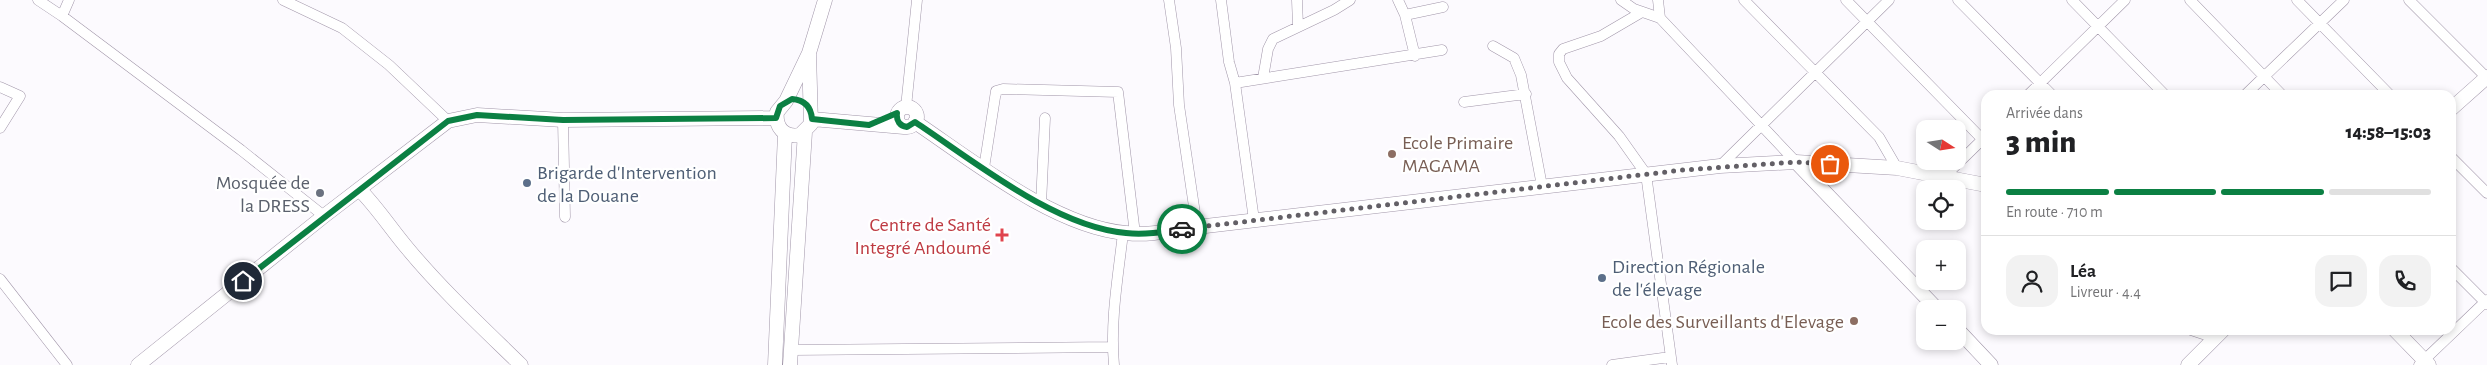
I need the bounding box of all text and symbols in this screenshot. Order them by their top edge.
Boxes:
text: Arrivée dans [2006,105,2083,121]
north arrow [1916,120,1966,170]
map controls [1916,120,1966,350]
text: 14:58–15:03 [2346,123,2431,142]
text: 3 min [2006,126,2076,158]
place label: Ecole Primaire MAGAMA [1402,133,1513,176]
pin [1809,143,1851,185]
marker: Ecole Primaire MAGAMA [1386,148,1398,160]
icon: bag [1816,150,1844,178]
place label: Brigarde d'Intervention de la Douane [537,163,717,206]
place label: Mosquée de la DRESS [216,173,310,216]
marker: Brigarde d'Intervention de la Douane [521,177,533,189]
button: locate [1916,180,1966,230]
marker: Mosquée de la DRESS [314,187,326,199]
courier [1157,204,1207,254]
text: En route · 710 m [2006,204,2103,220]
place label: Centre de Santé Integré Andoumé [855,215,991,258]
icon: car [1168,215,1196,243]
marker: Centre de Santé Integré Andoumé [995,228,1009,242]
button: + [1916,240,1966,290]
button: person [2006,255,2058,307]
button: chat [2315,255,2367,307]
button: phone [2379,255,2431,307]
place label: Direction Régionale de l'élevage [1612,257,1765,300]
pin [222,260,264,302]
text: Léa [2070,262,2096,281]
icon: home [229,267,257,295]
marker: Direction Régionale de l'élevage [1596,272,1608,284]
text: Livreur · 4.4 [2070,284,2141,300]
button: − [1916,300,1966,350]
place label: Ecole des Surveillants d'Elevage [1601,312,1844,332]
marker: Ecole des Surveillants d'Elevage [1848,315,1860,327]

